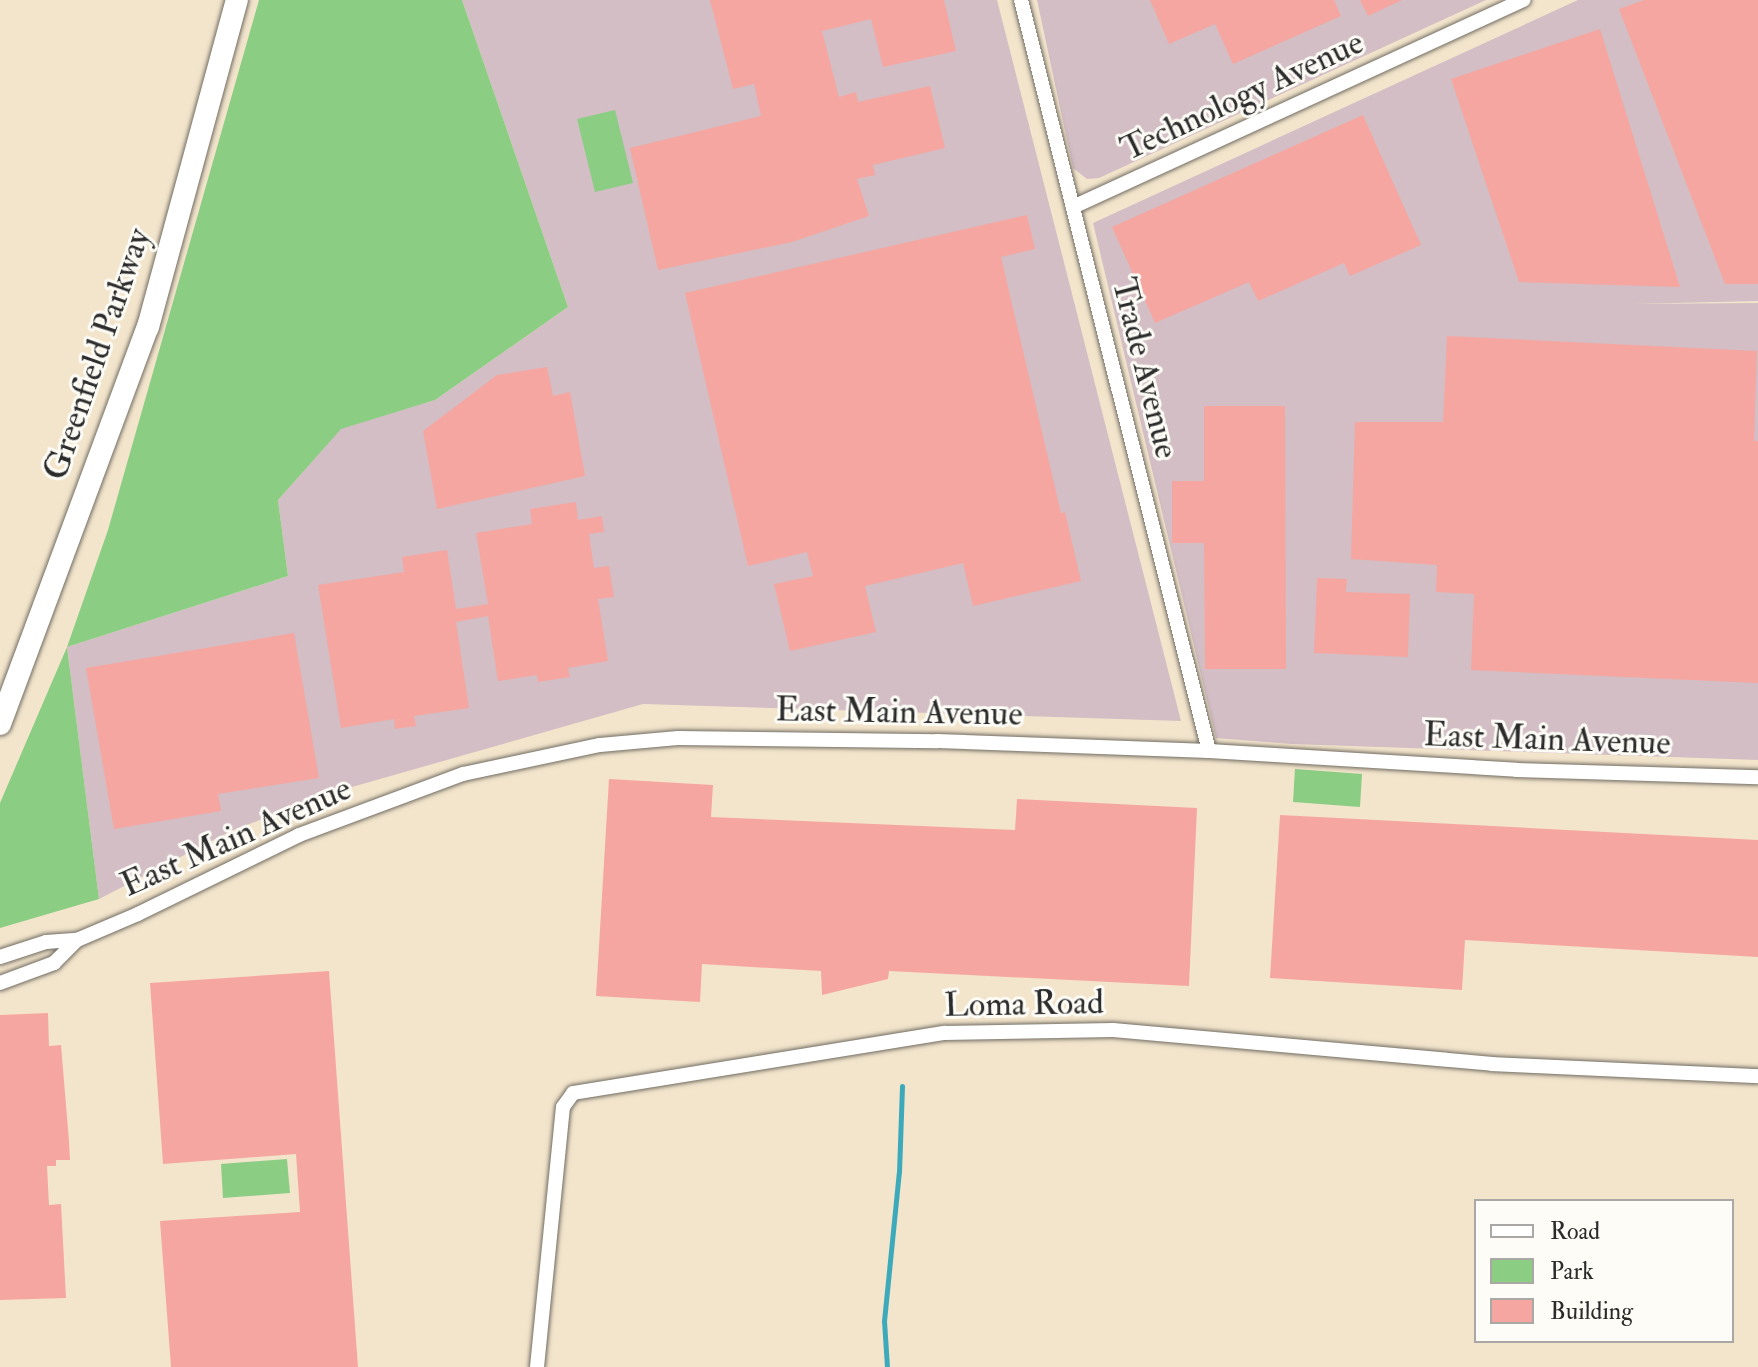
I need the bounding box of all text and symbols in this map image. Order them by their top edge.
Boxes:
street label: Technology Avenue [1114,22,1370,170]
street label: Greenfield Parkway [35,223,159,485]
street label: Trade Avenue [1103,273,1187,463]
street label: East Main Avenue [775,689,1023,735]
street label: East Main Avenue [1423,714,1671,764]
street label: East Main Avenue [115,768,357,906]
street label: Loma Road [944,982,1104,1026]
legend [1474,1199,1734,1343]
text: Road [1550,1216,1600,1247]
text: Park [1550,1256,1594,1287]
text: Building [1550,1296,1633,1327]

